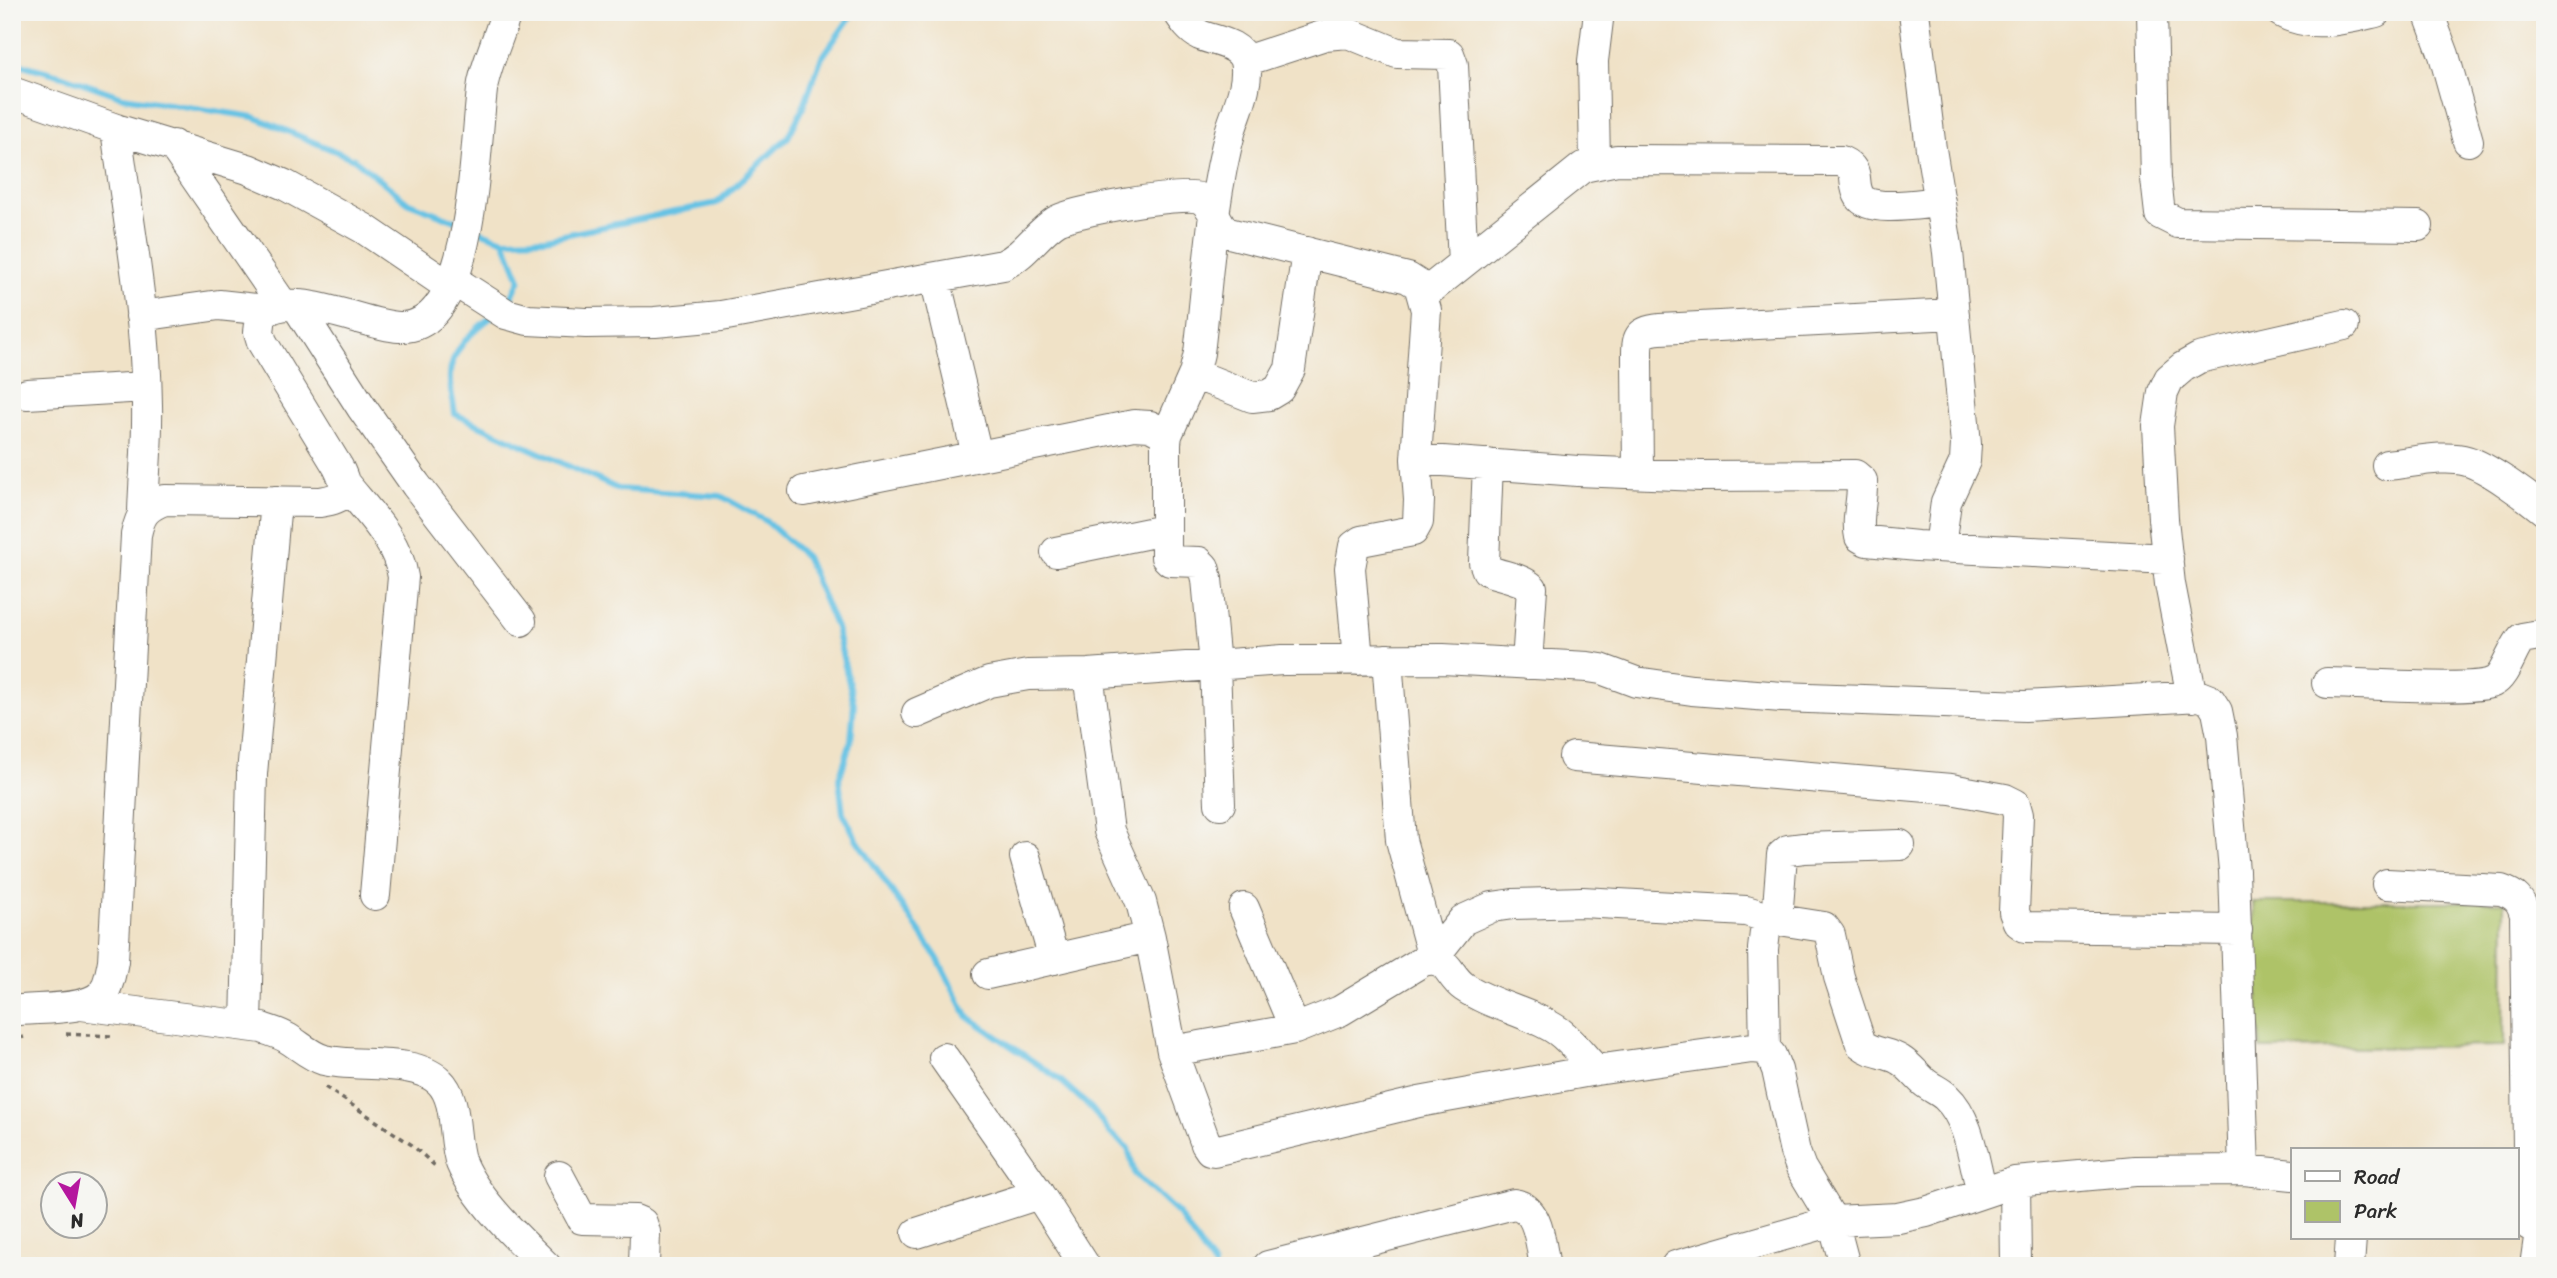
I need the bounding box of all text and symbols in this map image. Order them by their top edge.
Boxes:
legend [2291,1148,2518,1240]
text: Road [2354,1158,2401,1196]
north arrow [38,1170,108,1240]
text: Park [2354,1192,2397,1230]
text: N [67,1204,88,1239]

